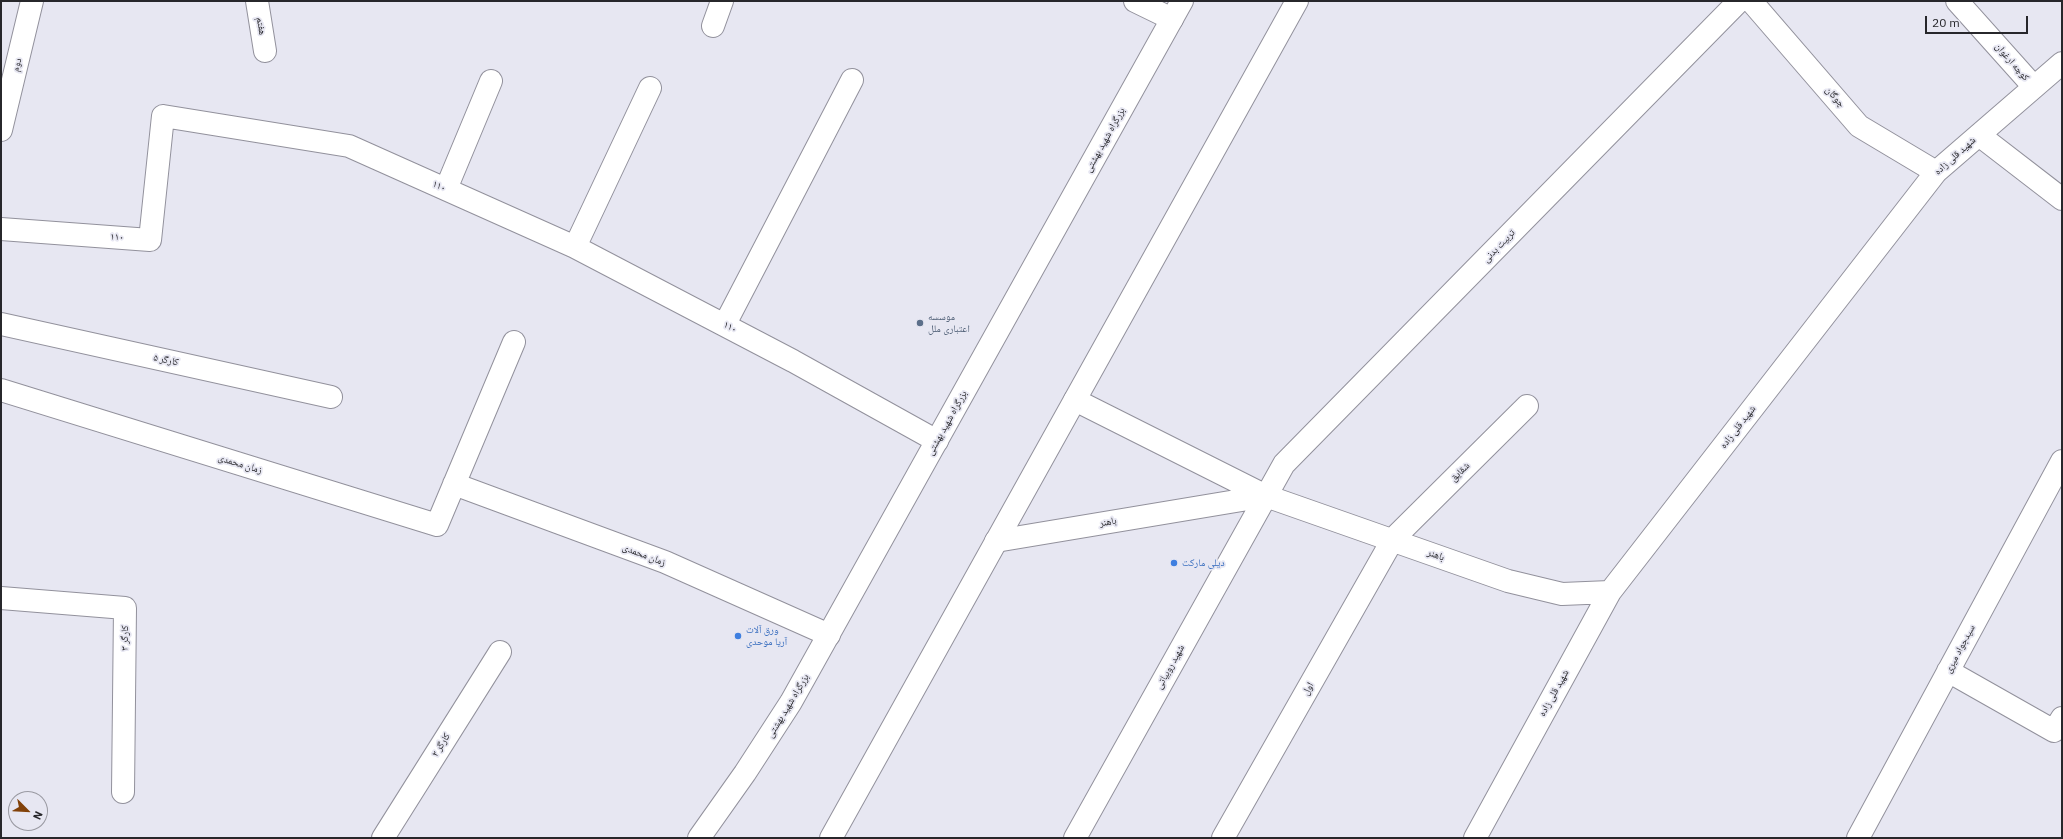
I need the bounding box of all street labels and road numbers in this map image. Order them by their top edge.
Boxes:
street label: هفتم [254,16,268,36]
street label: کوچه ارغوان [1992,41,2032,83]
street label: دوم [10,57,24,73]
street label: چوگان [1823,84,1847,110]
street label: بزرگراه شهید بهشتی [1082,105,1128,175]
street label: شهید قلی زاده [1932,134,1978,178]
street label: ۱۱۰ [430,178,448,194]
street label: تربیت بدنی [1480,227,1518,265]
street label: ۱۱۰ [110,231,124,243]
street label: ۱۱۰ [721,319,739,335]
street label: کارگر ۵ [152,351,180,369]
street label: بزرگراه شهید بهشتی [924,388,970,458]
street label: شهید قلی زاده [1717,403,1759,451]
street label: زمان محمدی [217,452,263,476]
street label: شقایق [1448,460,1472,484]
street label: باهنر [1098,515,1118,529]
street label: زمان محمدی [621,541,667,569]
street label: باهنر [1426,546,1446,564]
street label: سیدجواد میری [1942,623,1978,675]
street label: کارگر ۳ [119,625,131,651]
street label: شهید روبیاتی [1153,643,1187,691]
street label: شهید قلی زاده [1536,668,1572,718]
street label: بزرگراه شهید بهشتی [764,672,812,740]
street label: اول [1300,680,1316,698]
street label: کارگر ۲ [429,731,453,759]

